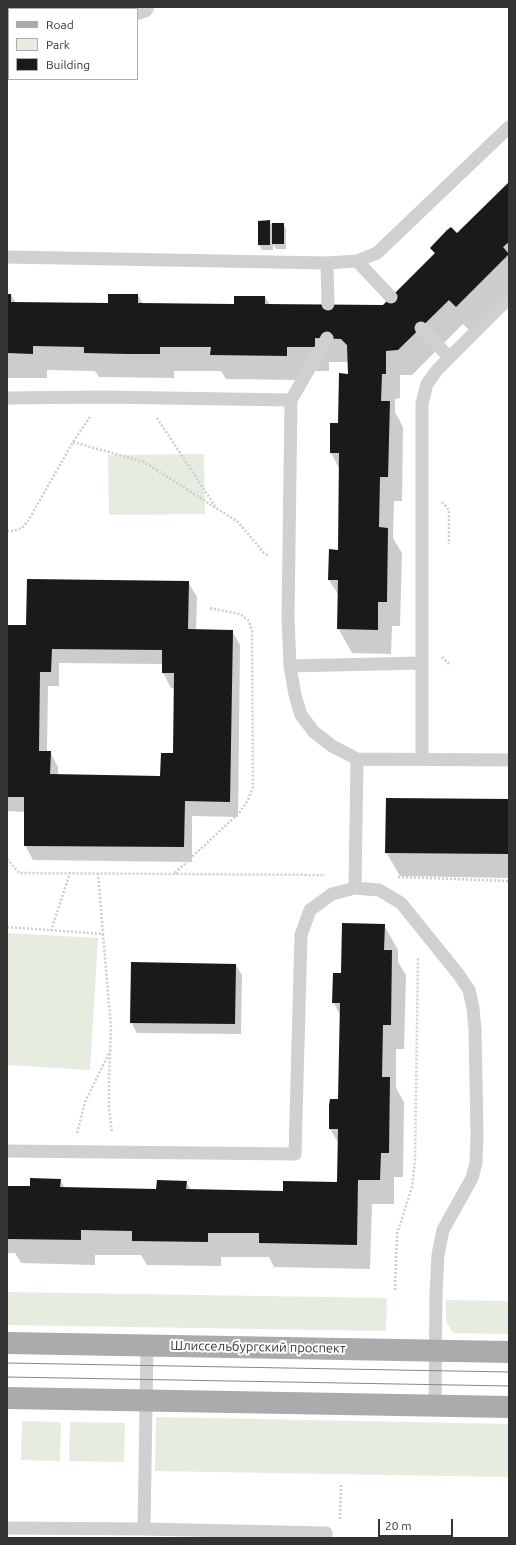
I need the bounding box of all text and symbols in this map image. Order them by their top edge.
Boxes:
legend [8,8,138,80]
text: Road [46,18,74,31]
text: Park [46,38,70,51]
text: Building [46,58,90,71]
street label: Шлиссельбургский проспект [170,1338,346,1356]
scale bar [380,1511,455,1537]
text: 20 m [385,1519,412,1532]

